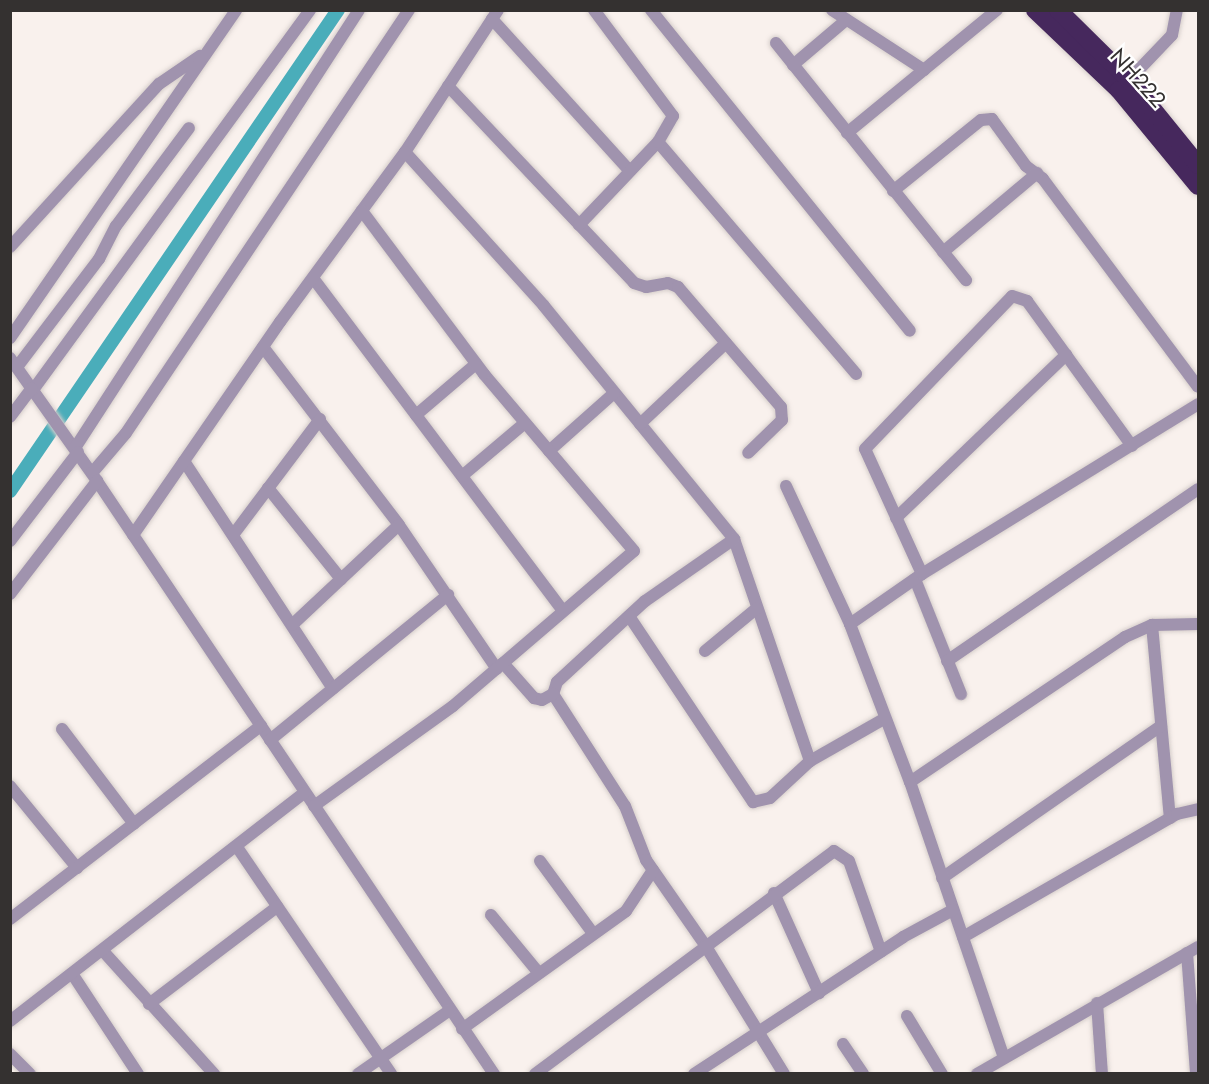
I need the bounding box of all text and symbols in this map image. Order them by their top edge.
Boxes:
street label: NH222 [1105,43,1171,113]

